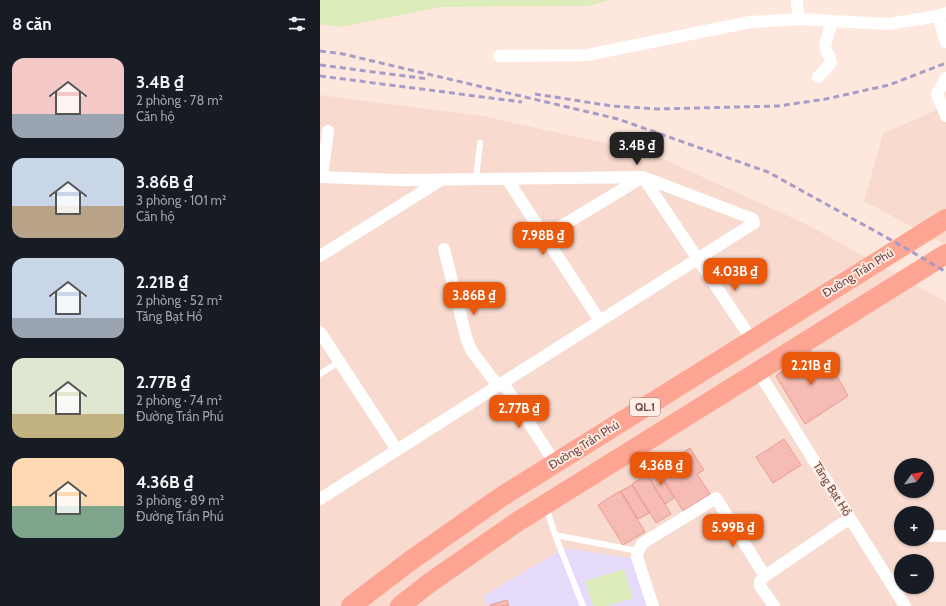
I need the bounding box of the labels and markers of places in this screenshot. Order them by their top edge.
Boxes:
pin: 3.4B ₫ [604,132,670,166]
pin: 7.98B ₫ [506,222,580,256]
pin: 4.03B ₫ [698,258,772,292]
pin: 3.86B ₫ [437,282,511,316]
pin: 2.21B ₫ [774,352,848,386]
pin: 2.77B ₫ [482,395,556,429]
pin: 4.36B ₫ [624,452,698,486]
pin: 5.99B ₫ [696,514,770,548]

